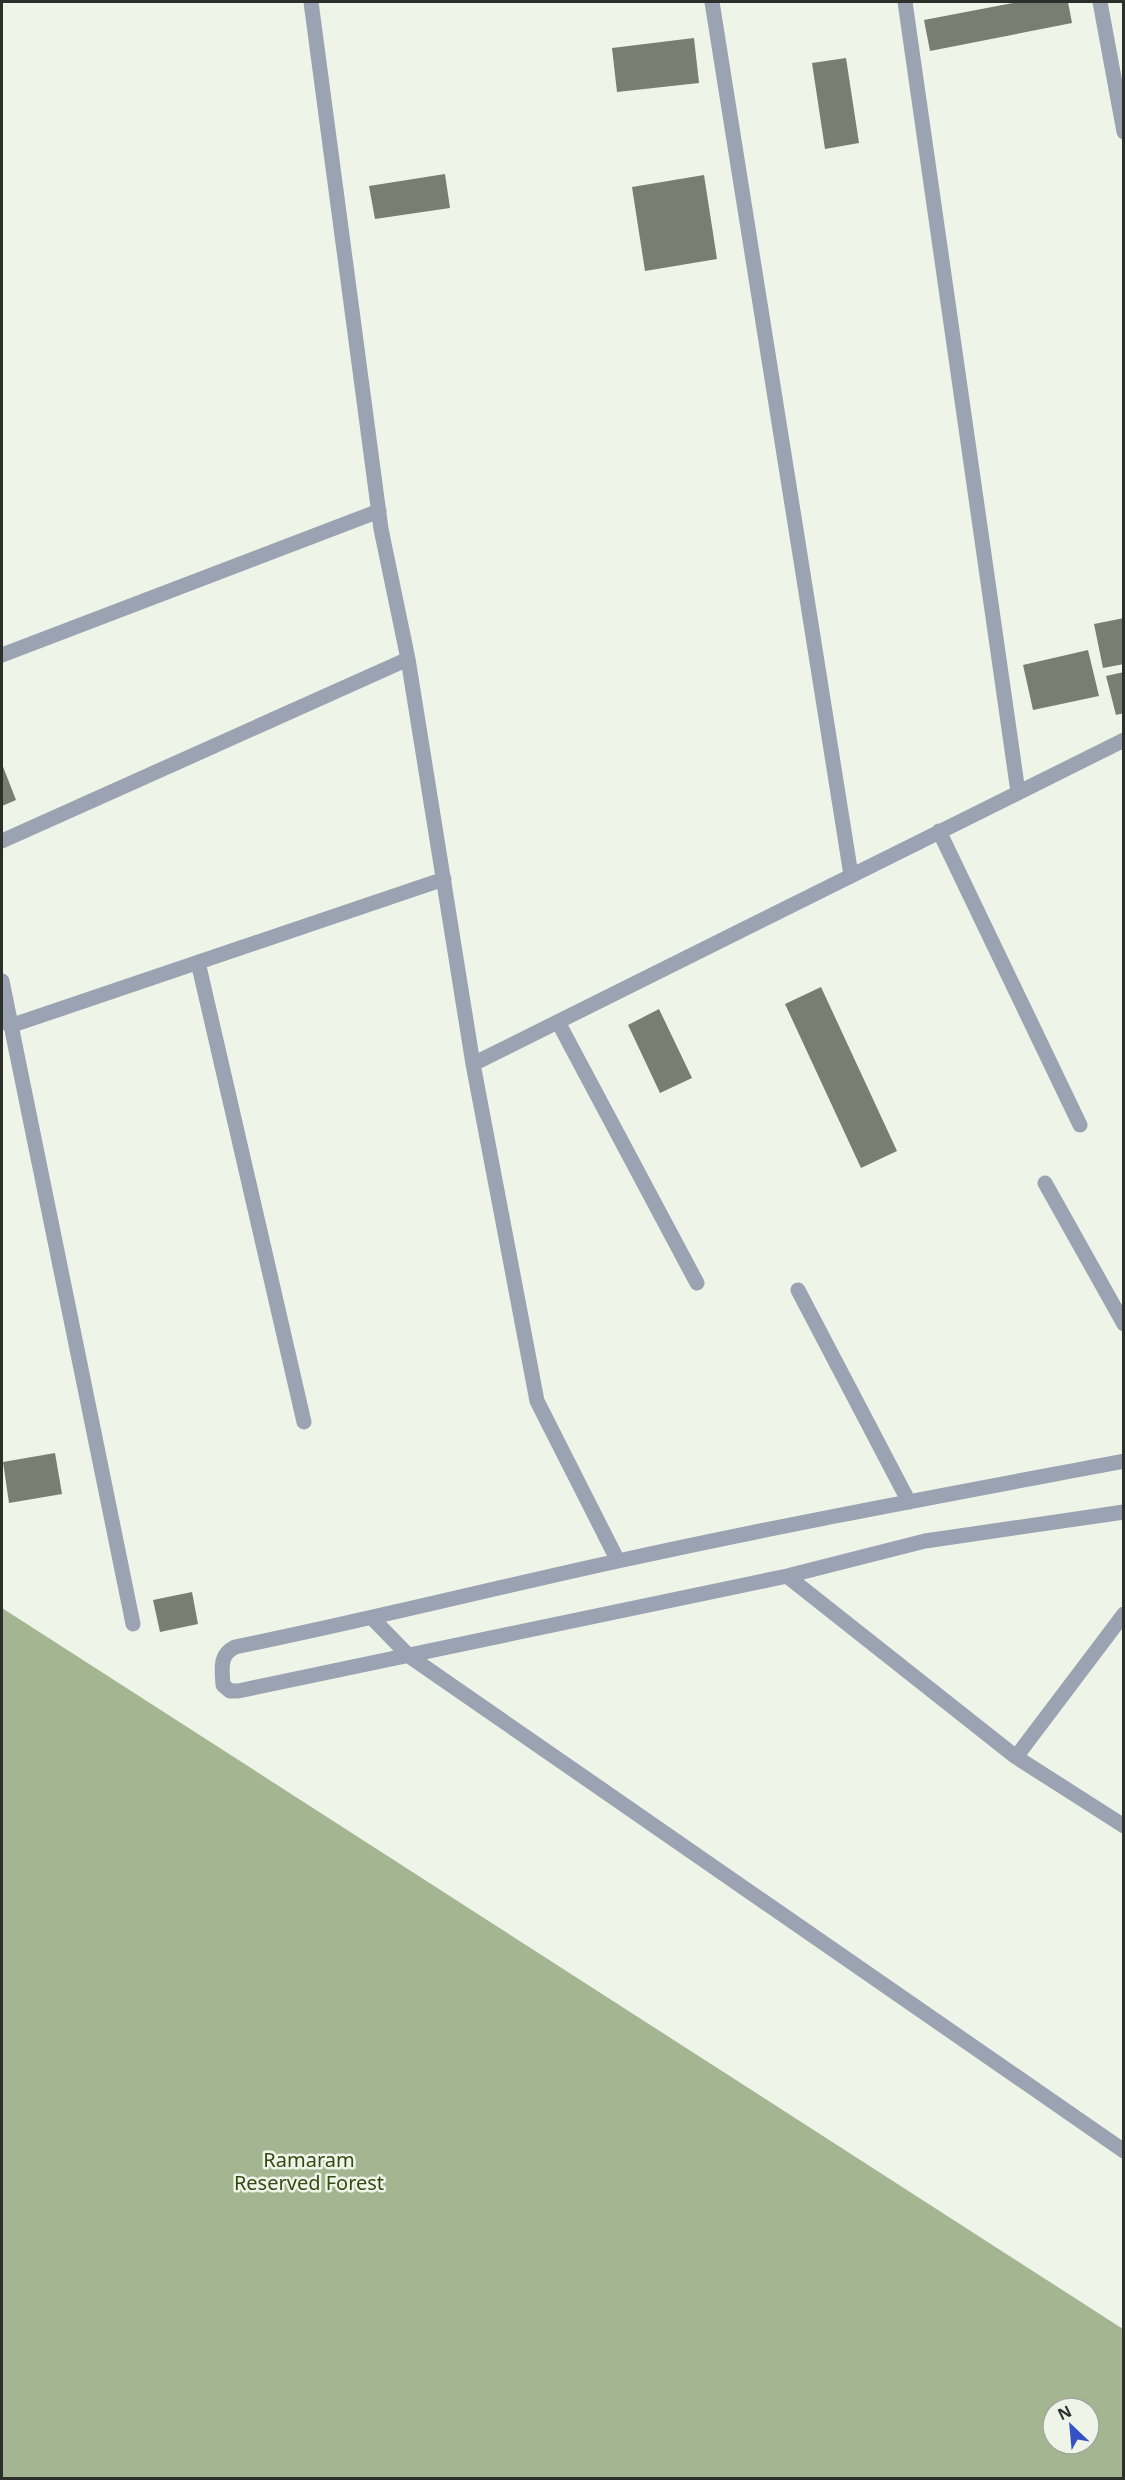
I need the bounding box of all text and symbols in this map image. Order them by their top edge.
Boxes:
park label: Ramaram Reserved Forest [234,2146,384,2196]
north arrow [1041,2396,1101,2456]
text: N [1054,2400,1075,2425]

